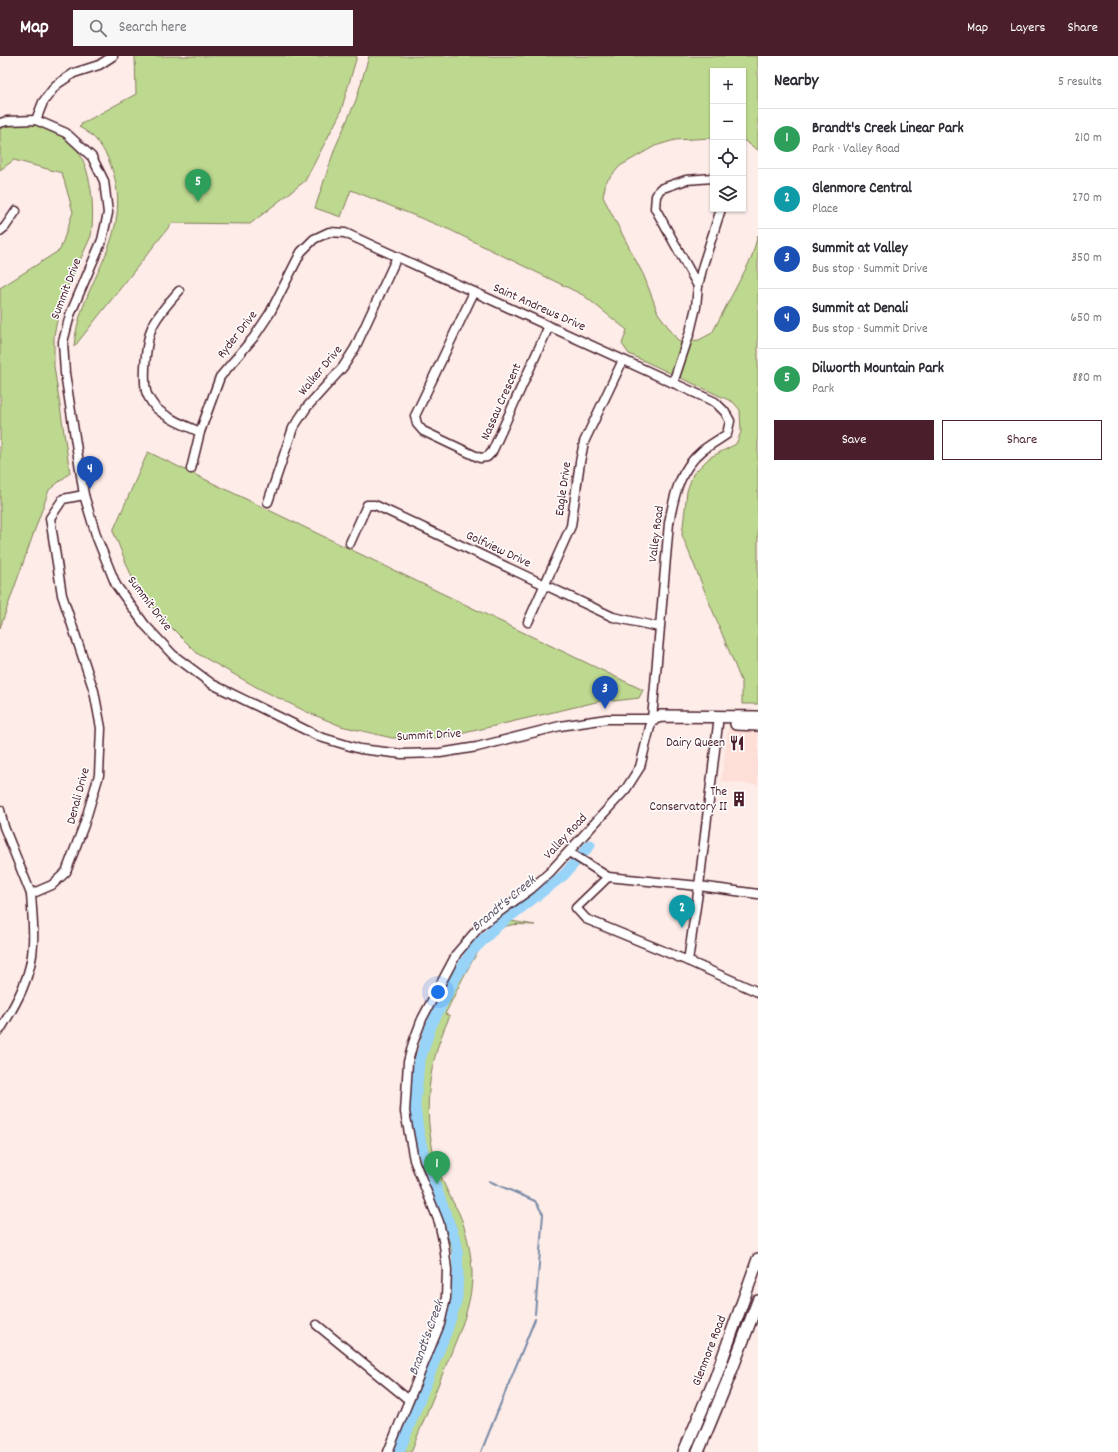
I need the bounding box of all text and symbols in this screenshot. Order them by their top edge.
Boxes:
search box [73,10,353,46]
text: Map [20,15,49,42]
icon: search [87,17,109,39]
text: Search here [119,17,187,39]
text: Map [967,18,988,38]
text: Layers [1010,18,1045,38]
text: Share [1067,18,1098,38]
map controls [710,68,746,212]
button: + [710,68,746,104]
text: Nearby [774,70,818,94]
text: 5 results [1058,73,1102,92]
button: − [710,104,746,140]
text: Brandt's Creek Linear Park [812,118,964,140]
text: 1 [786,129,788,148]
text: 210 m [1074,129,1102,148]
button: locate [710,140,746,176]
text: Park · Valley Road [812,140,900,159]
pin: 5 [185,169,211,202]
button: layers [710,176,746,212]
text: Glenmore Central [812,178,912,200]
text: 2 [784,189,790,208]
text: 270 m [1072,189,1102,208]
text: Place [812,200,838,219]
text: Summit at Valley [812,238,907,260]
text: 3 [784,249,790,268]
text: 350 m [1071,249,1102,268]
street label: Summit Drive [47,255,88,322]
text: Bus stop · Summit Drive [812,260,928,279]
street label: Saint Andrews Drive [490,279,589,337]
text: Summit at Denali [812,298,908,320]
street label: Ryder Drive [213,307,263,363]
text: 4 [784,309,790,328]
text: 650 m [1071,309,1102,328]
text: Bus stop · Summit Drive [812,320,928,339]
street label: Walker Drive [294,341,348,400]
text: Dilworth Mountain Park [812,358,944,380]
street label: Nassau Crescent [477,360,528,443]
text: 5 [784,369,790,388]
text: 880 m [1073,369,1102,388]
text: Park [812,380,834,399]
button: Save [774,420,934,460]
button: Share [942,420,1102,460]
pin: 4 [77,456,103,489]
street label: Eagle Drive [551,460,577,517]
street label: Valley Road [644,505,670,563]
street label: Golfview Drive [462,527,534,574]
street label: Summit Drive [122,573,176,636]
pin: 3 [592,676,618,709]
street label: Summit Drive [396,725,462,747]
place label: Dairy Queen [666,734,725,753]
restaurant icon: Dairy Queen [728,734,746,752]
street label: Denali Drive [62,765,96,826]
place label: The Conservatory II [650,783,727,817]
building icon: The Conservatory II [730,790,748,808]
street label: Valley Road [540,810,592,864]
water label: Brandt's Creek [467,870,542,937]
pin: 2 [669,895,695,928]
your location [428,982,448,1002]
pin: 1 [424,1151,450,1184]
water label: Brandt's Creek [404,1296,450,1378]
street label: Glenmore Road [688,1313,732,1389]

